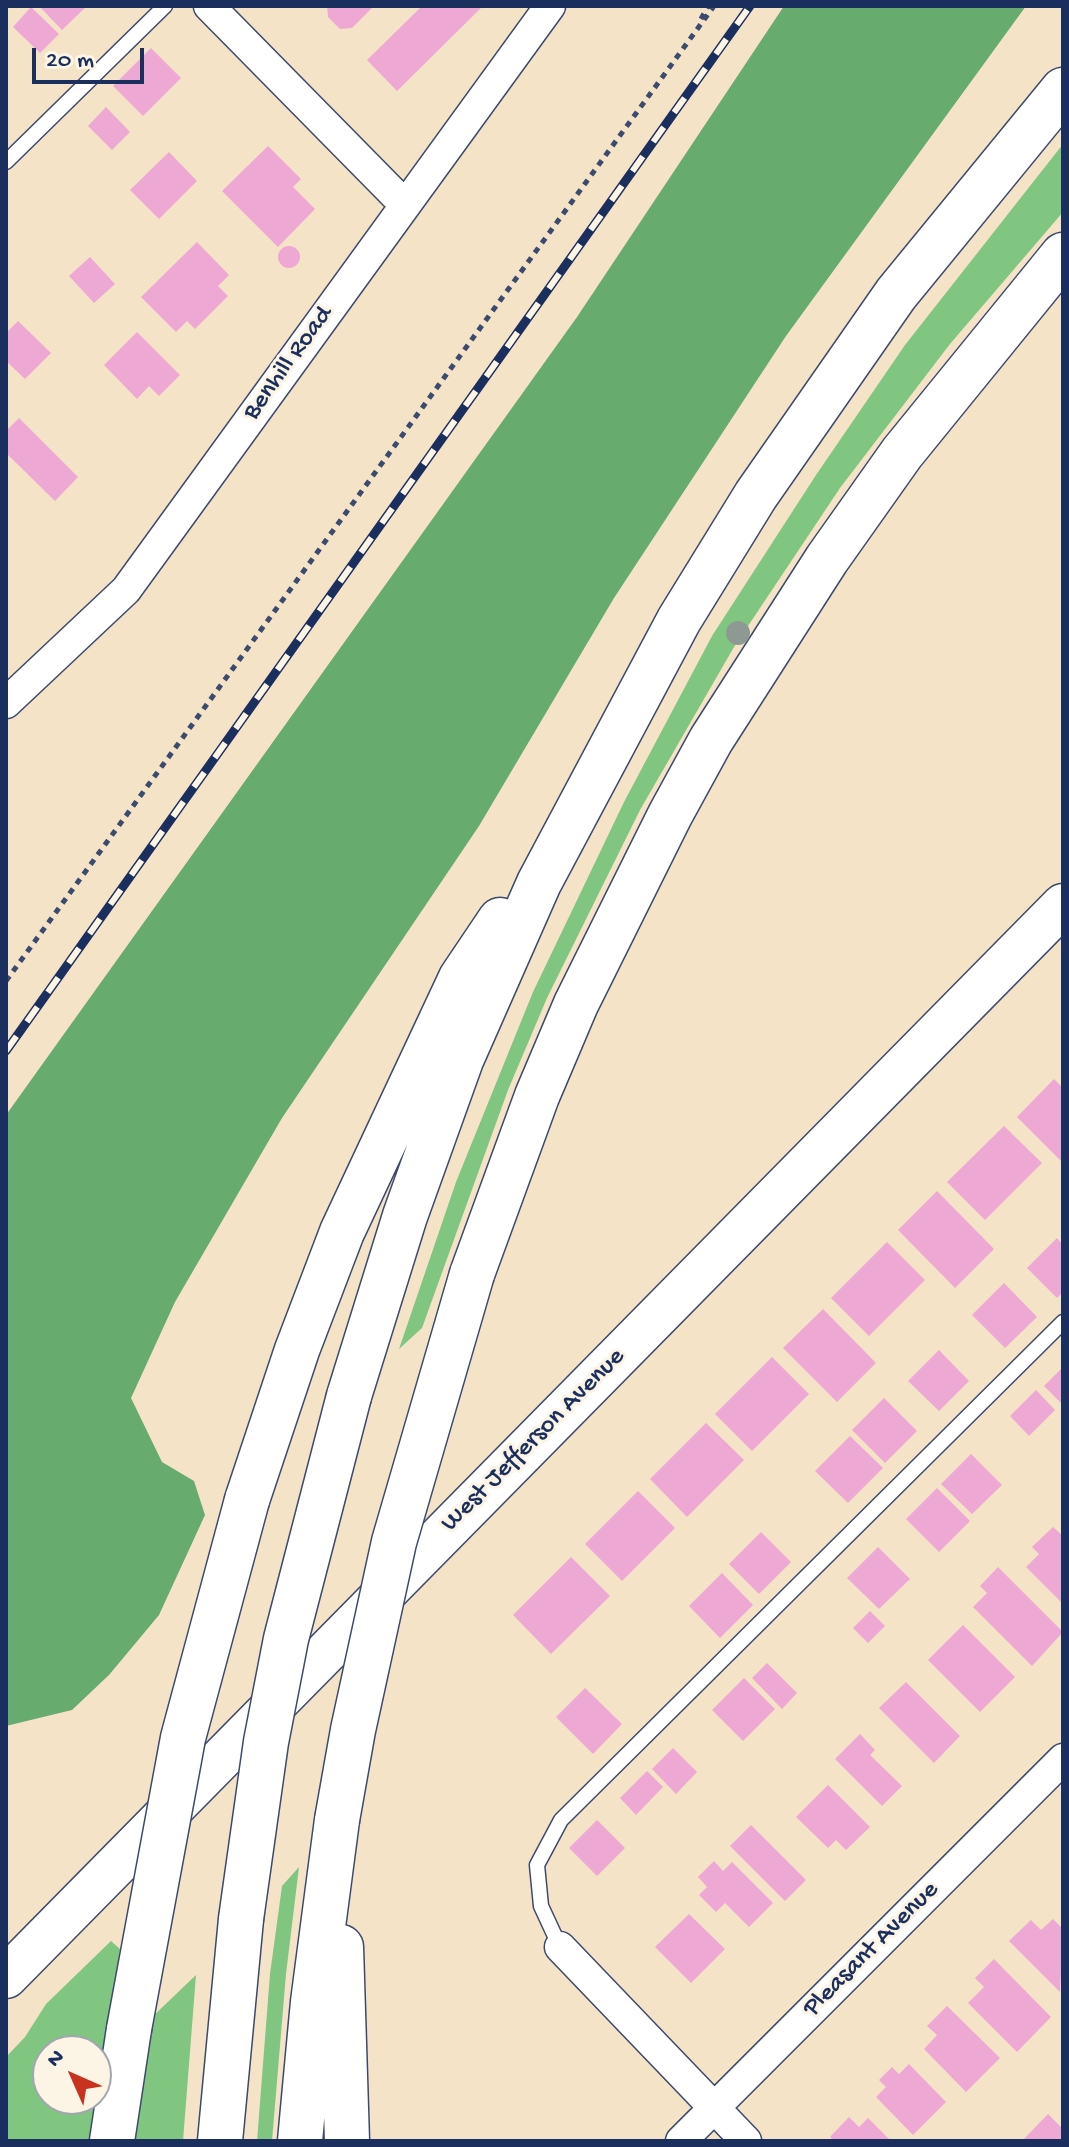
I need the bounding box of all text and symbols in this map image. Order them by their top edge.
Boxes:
scale bar [36,32,148,82]
text: 20 m [46,47,94,76]
street label: Benhill Road [237,301,341,427]
street label: West Jefferson Avenue [436,1343,632,1539]
street label: Pleasant Avenue [798,1876,946,2024]
north arrow [32,2035,112,2115]
text: N [42,2045,71,2074]

